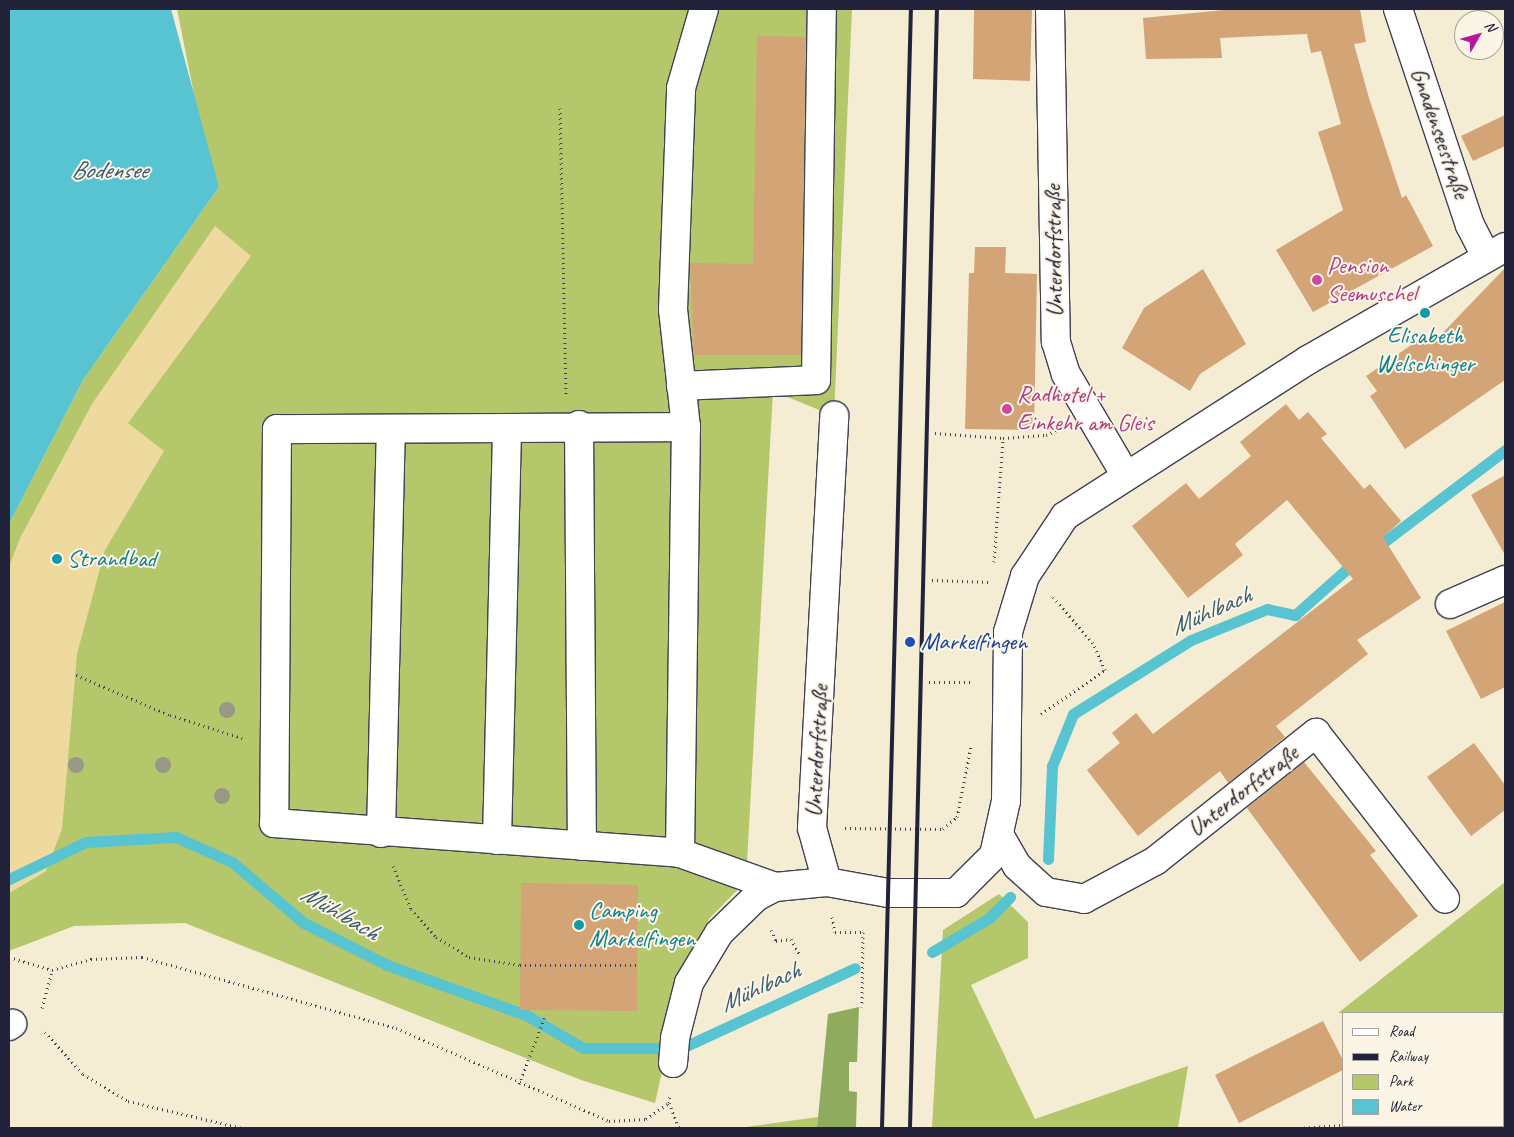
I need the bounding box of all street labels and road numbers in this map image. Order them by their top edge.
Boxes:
street label: Gnadenseestraße [1404,64,1476,202]
street label: Unterdorfstraße [1038,185,1070,317]
street label: Unterdorfstraße [799,684,835,818]
street label: Unterdorfstraße [1182,739,1304,843]

